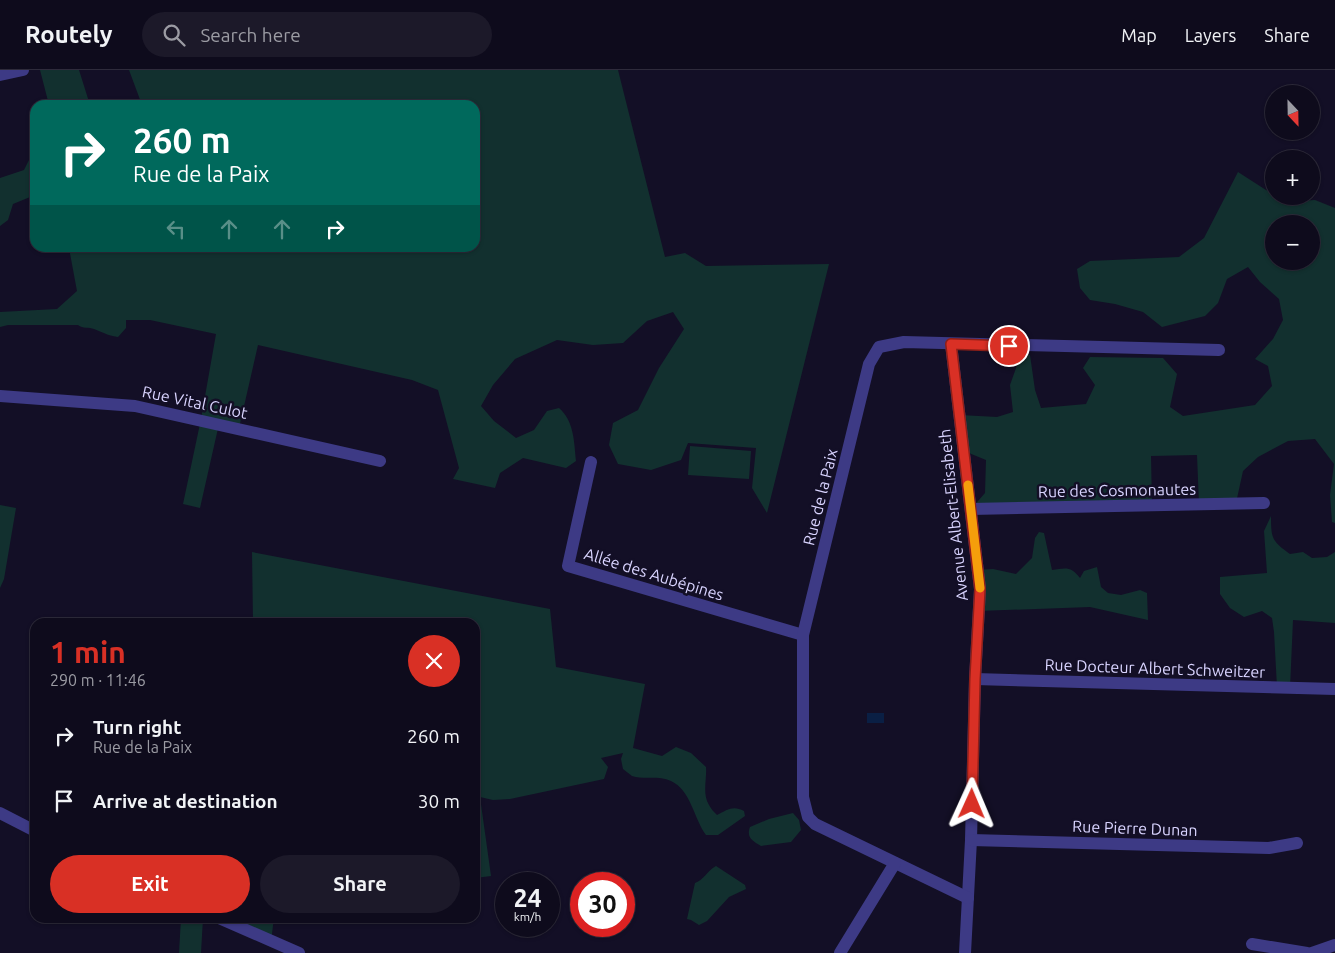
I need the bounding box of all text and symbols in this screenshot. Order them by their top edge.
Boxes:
search box [142,12,492,57]
text: Routely [25,21,112,48]
icon: search [160,21,188,49]
text: Search here [200,24,301,46]
text: Map [1121,25,1157,45]
text: Layers [1185,25,1236,45]
text: Share [1264,25,1310,45]
north arrow [1265,85,1320,140]
map controls [1265,85,1320,270]
icon: right [50,120,115,185]
text: 260 m [133,120,231,160]
button: + [1265,150,1320,205]
text: Rue de la Paix [133,161,269,186]
icon: left [162,215,190,243]
icon: ahead [215,215,243,243]
icon: ahead [268,215,296,243]
icon: right [321,215,349,243]
button: − [1265,215,1320,270]
pin [988,325,1030,367]
icon: arrive [995,332,1023,360]
street label: Rue Vital Culot [141,382,250,422]
street label: Avenue Albert-Elisabeth [935,428,971,602]
street label: Rue de la Paix [799,447,841,547]
street label: Rue des Cosmonautes [1038,480,1196,500]
street label: Allée des Aubépines [582,544,726,604]
text: 1 min [50,635,126,669]
button: close [408,635,460,687]
street label: Rue Docteur Albert Schweitzer [1044,655,1266,681]
text: 290 m · 11:46 [50,671,146,689]
text: Turn right [93,716,181,738]
icon: right [50,722,78,750]
text: 260 m [407,725,460,747]
text: Rue de la Paix [93,738,192,756]
position arrow [945,777,997,829]
icon: arrive [50,787,78,815]
text: Arrive at destination [93,790,278,812]
text: 30 m [418,790,460,812]
street label: Rue Pierre Dunan [1072,817,1198,839]
button: Exit [50,855,250,913]
button: Share [260,855,460,913]
speed limit sign: 30 [570,872,635,937]
text: 24 [513,884,542,912]
text: km/h [514,910,541,923]

